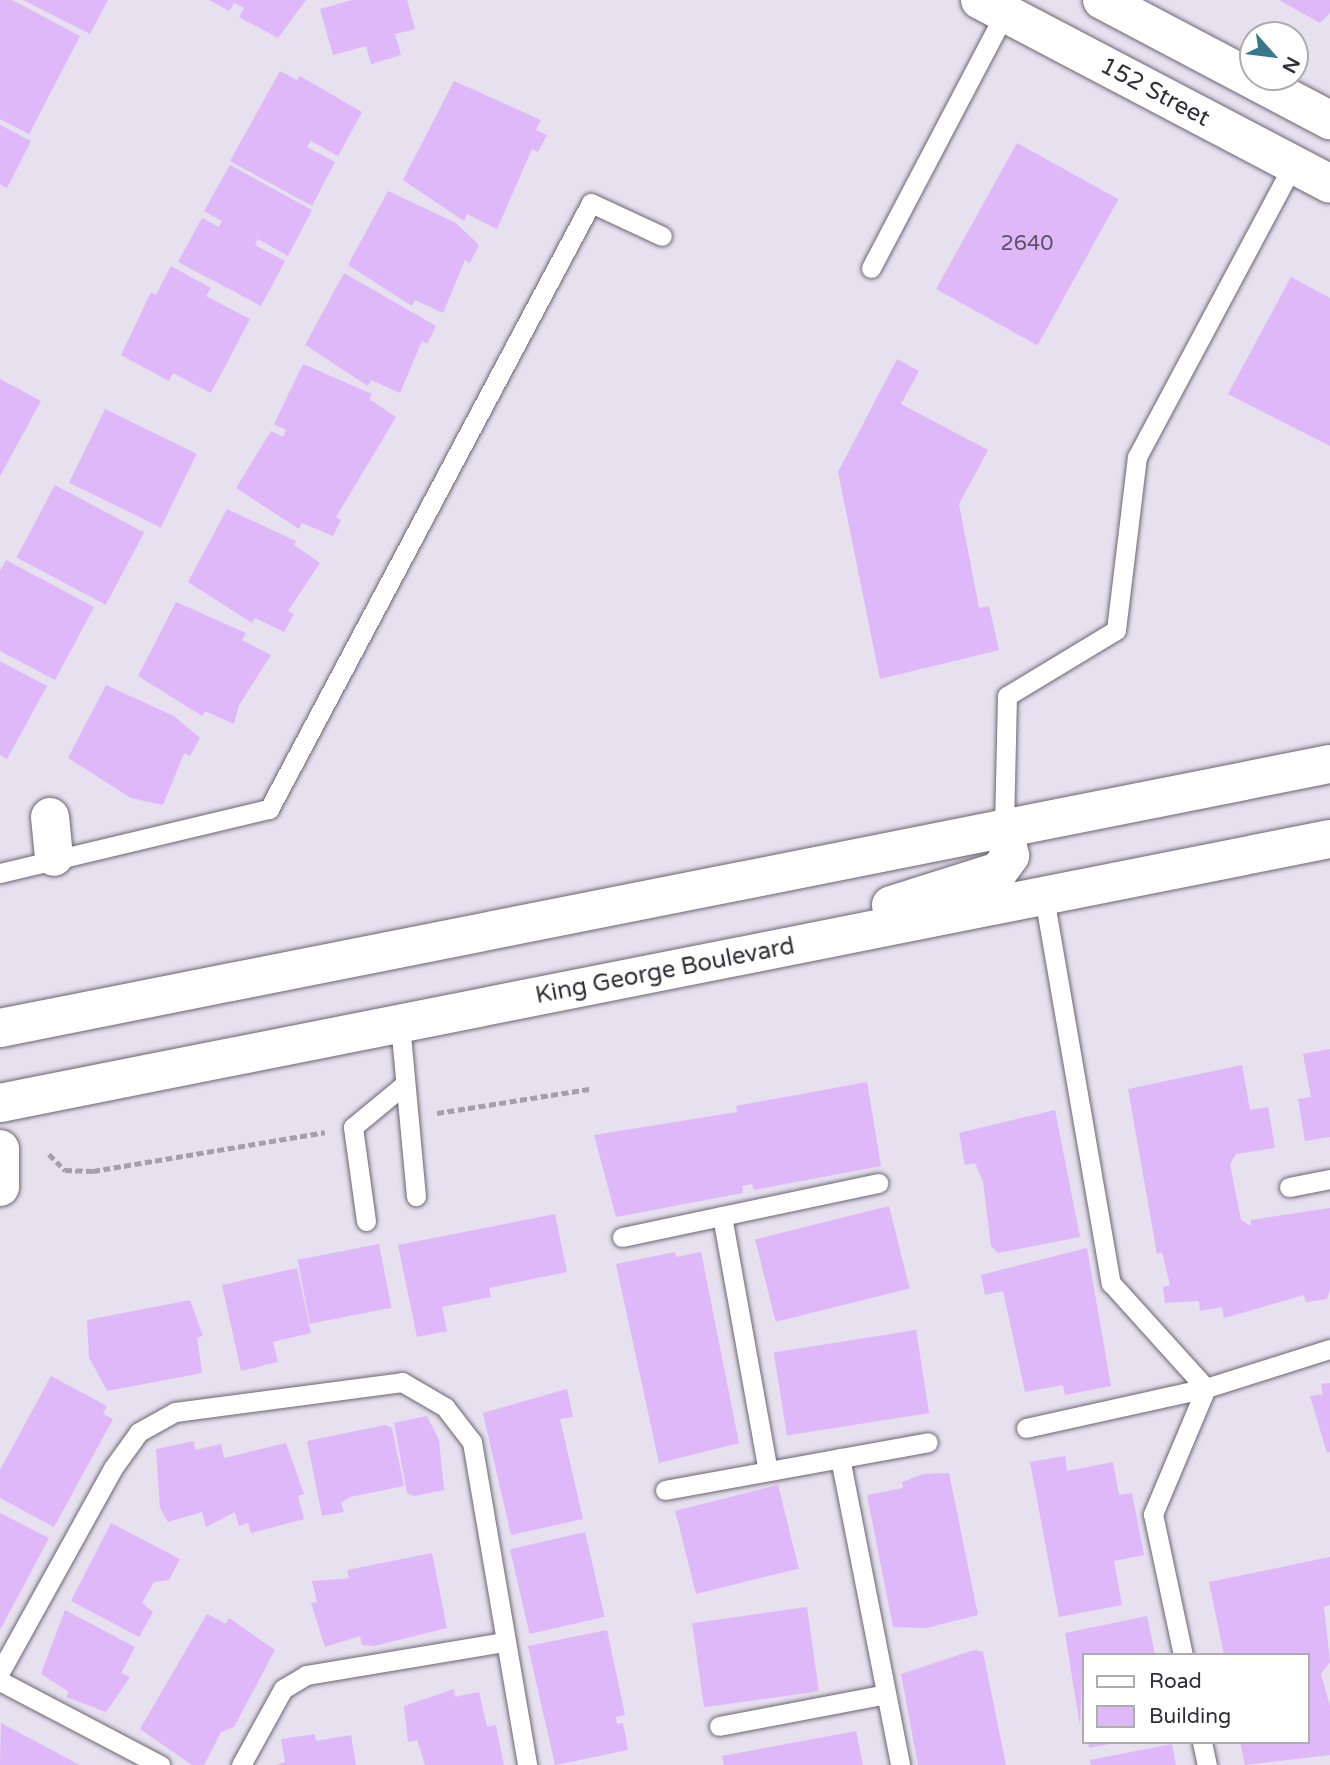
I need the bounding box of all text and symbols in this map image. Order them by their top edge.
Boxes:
north arrow [1239,21,1309,91]
street label: 152 Street [1095,51,1215,133]
text: N [1277,53,1304,77]
house number: 2640 [1001,231,1053,257]
street label: King George Boulevard [533,932,797,1010]
legend [1082,1653,1309,1744]
text: Road [1149,1669,1202,1694]
text: Building [1149,1704,1231,1729]

